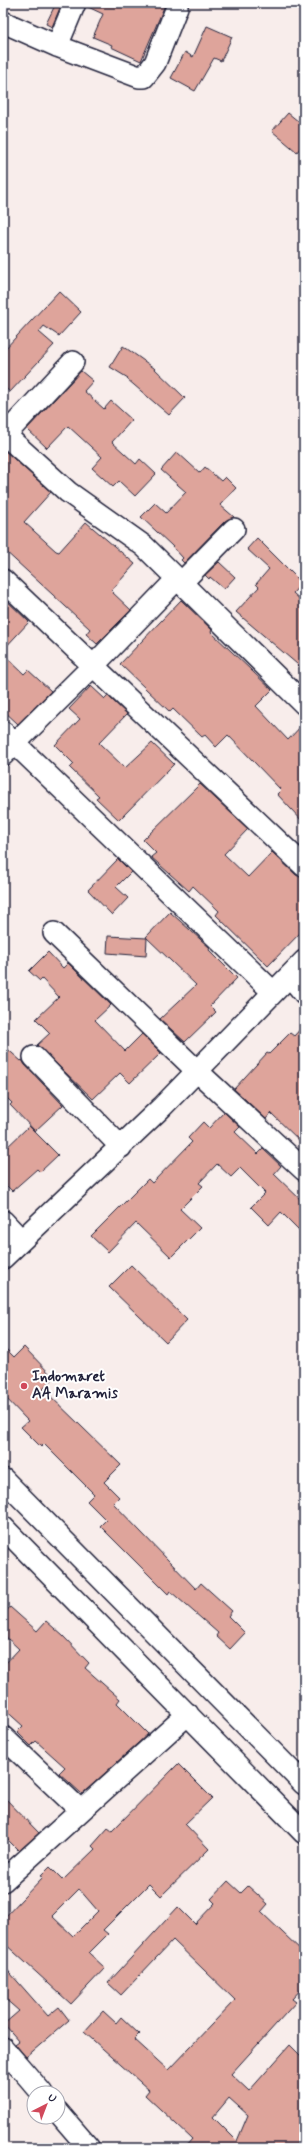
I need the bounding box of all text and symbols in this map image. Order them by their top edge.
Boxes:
place label: Indomaret AA Maramis [32,1367,118,1404]
marker: Indomaret AA Maramis [19,1381,29,1391]
north arrow [26,2085,66,2125]
text: U [45,2091,59,2106]

